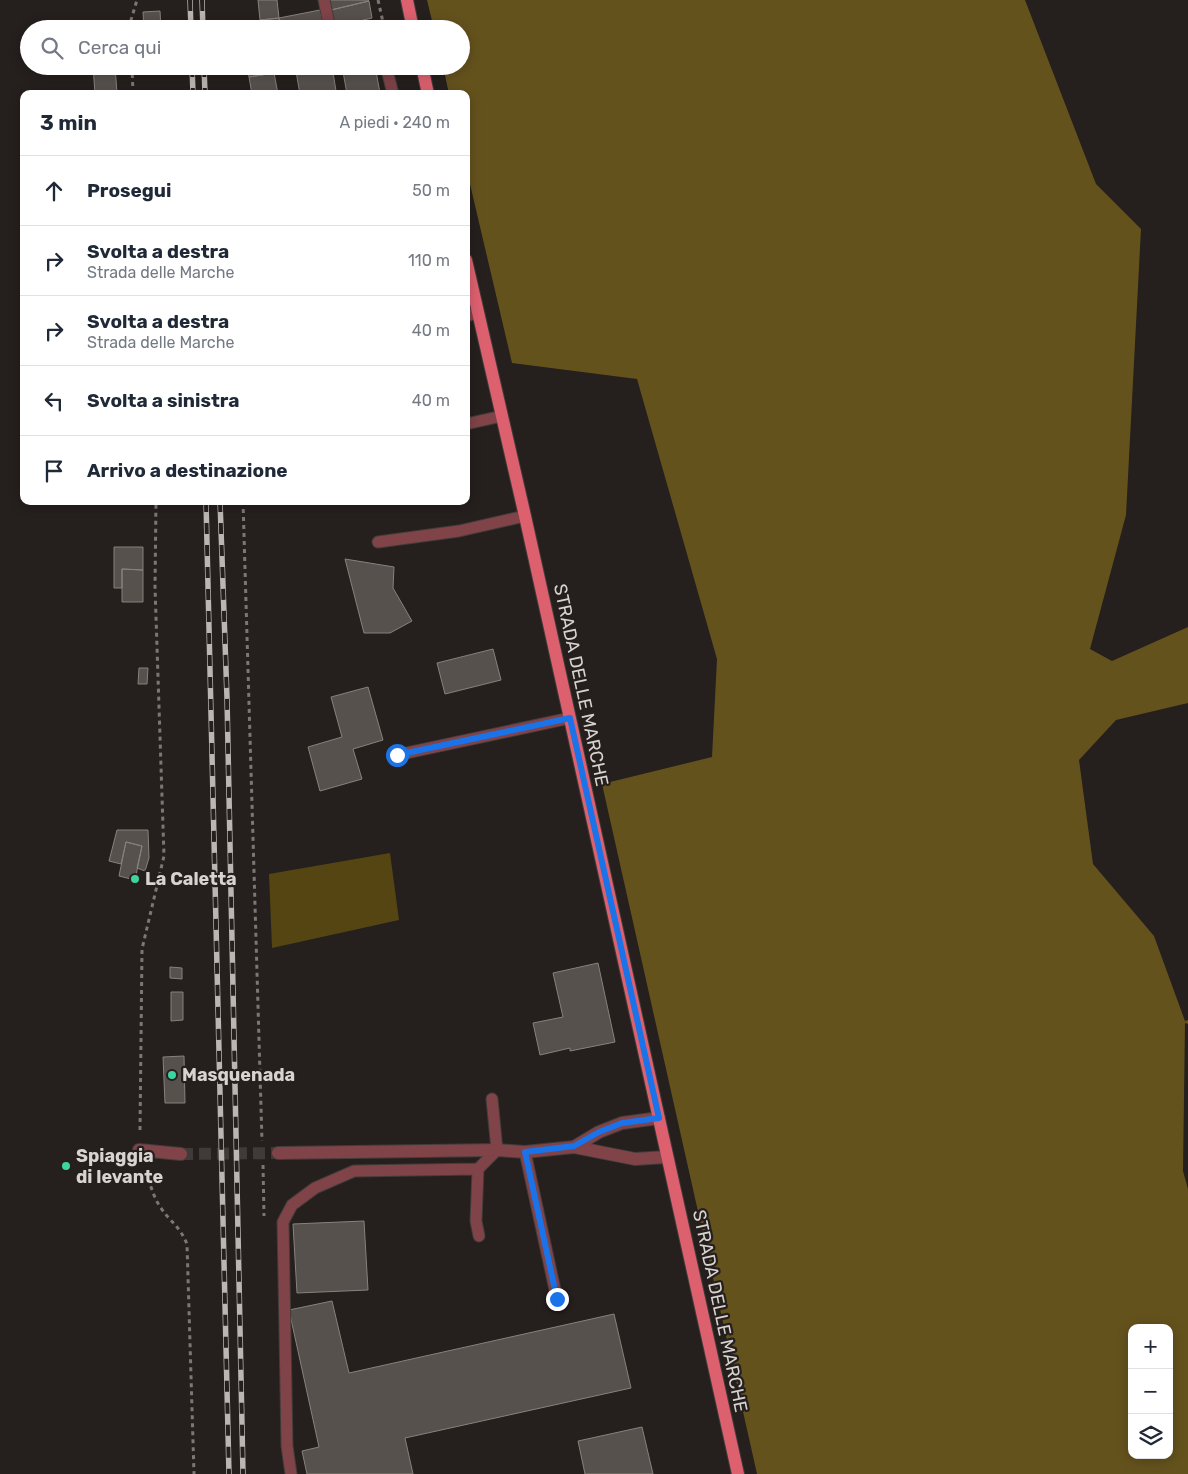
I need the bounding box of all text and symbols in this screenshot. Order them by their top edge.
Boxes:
search box [20,20,470,75]
icon: search [38,34,66,62]
text: Cerca qui [78,36,161,59]
text: 3 min [40,110,97,135]
text: A piedi · 240 m [339,113,450,132]
icon: ahead [40,177,68,205]
text: Prosegui [87,179,171,202]
text: 50 m [412,181,450,200]
text: Svolta a destra [87,240,229,263]
icon: right [40,247,68,275]
text: 110 m [408,251,450,270]
text: Strada delle Marche [87,263,234,282]
text: Svolta a destra [87,310,229,333]
icon: right [40,317,68,345]
text: 40 m [412,321,450,340]
text: Strada delle Marche [87,333,234,352]
icon: left [40,387,68,415]
text: Svolta a sinistra [87,389,240,412]
text: 40 m [412,391,450,410]
icon: arrive [40,457,68,485]
text: Arrivo a destinazione [87,459,288,482]
street label: STRADA DELLE MARCHE [549,582,613,788]
route start [386,744,409,767]
place label: La Caletta [145,868,237,890]
marker: La Caletta [129,873,141,885]
place label: Masquenada [182,1064,295,1086]
marker: Masquenada [166,1069,178,1081]
place label: Spiaggia di levante [76,1145,164,1188]
marker: Spiaggia di levante [60,1160,72,1172]
street label: STRADA DELLE MARCHE [688,1208,752,1414]
route end [546,1288,569,1311]
map controls [1128,1324,1173,1459]
button: + [1128,1324,1173,1369]
button: − [1128,1369,1173,1414]
button: layers [1128,1414,1173,1459]

